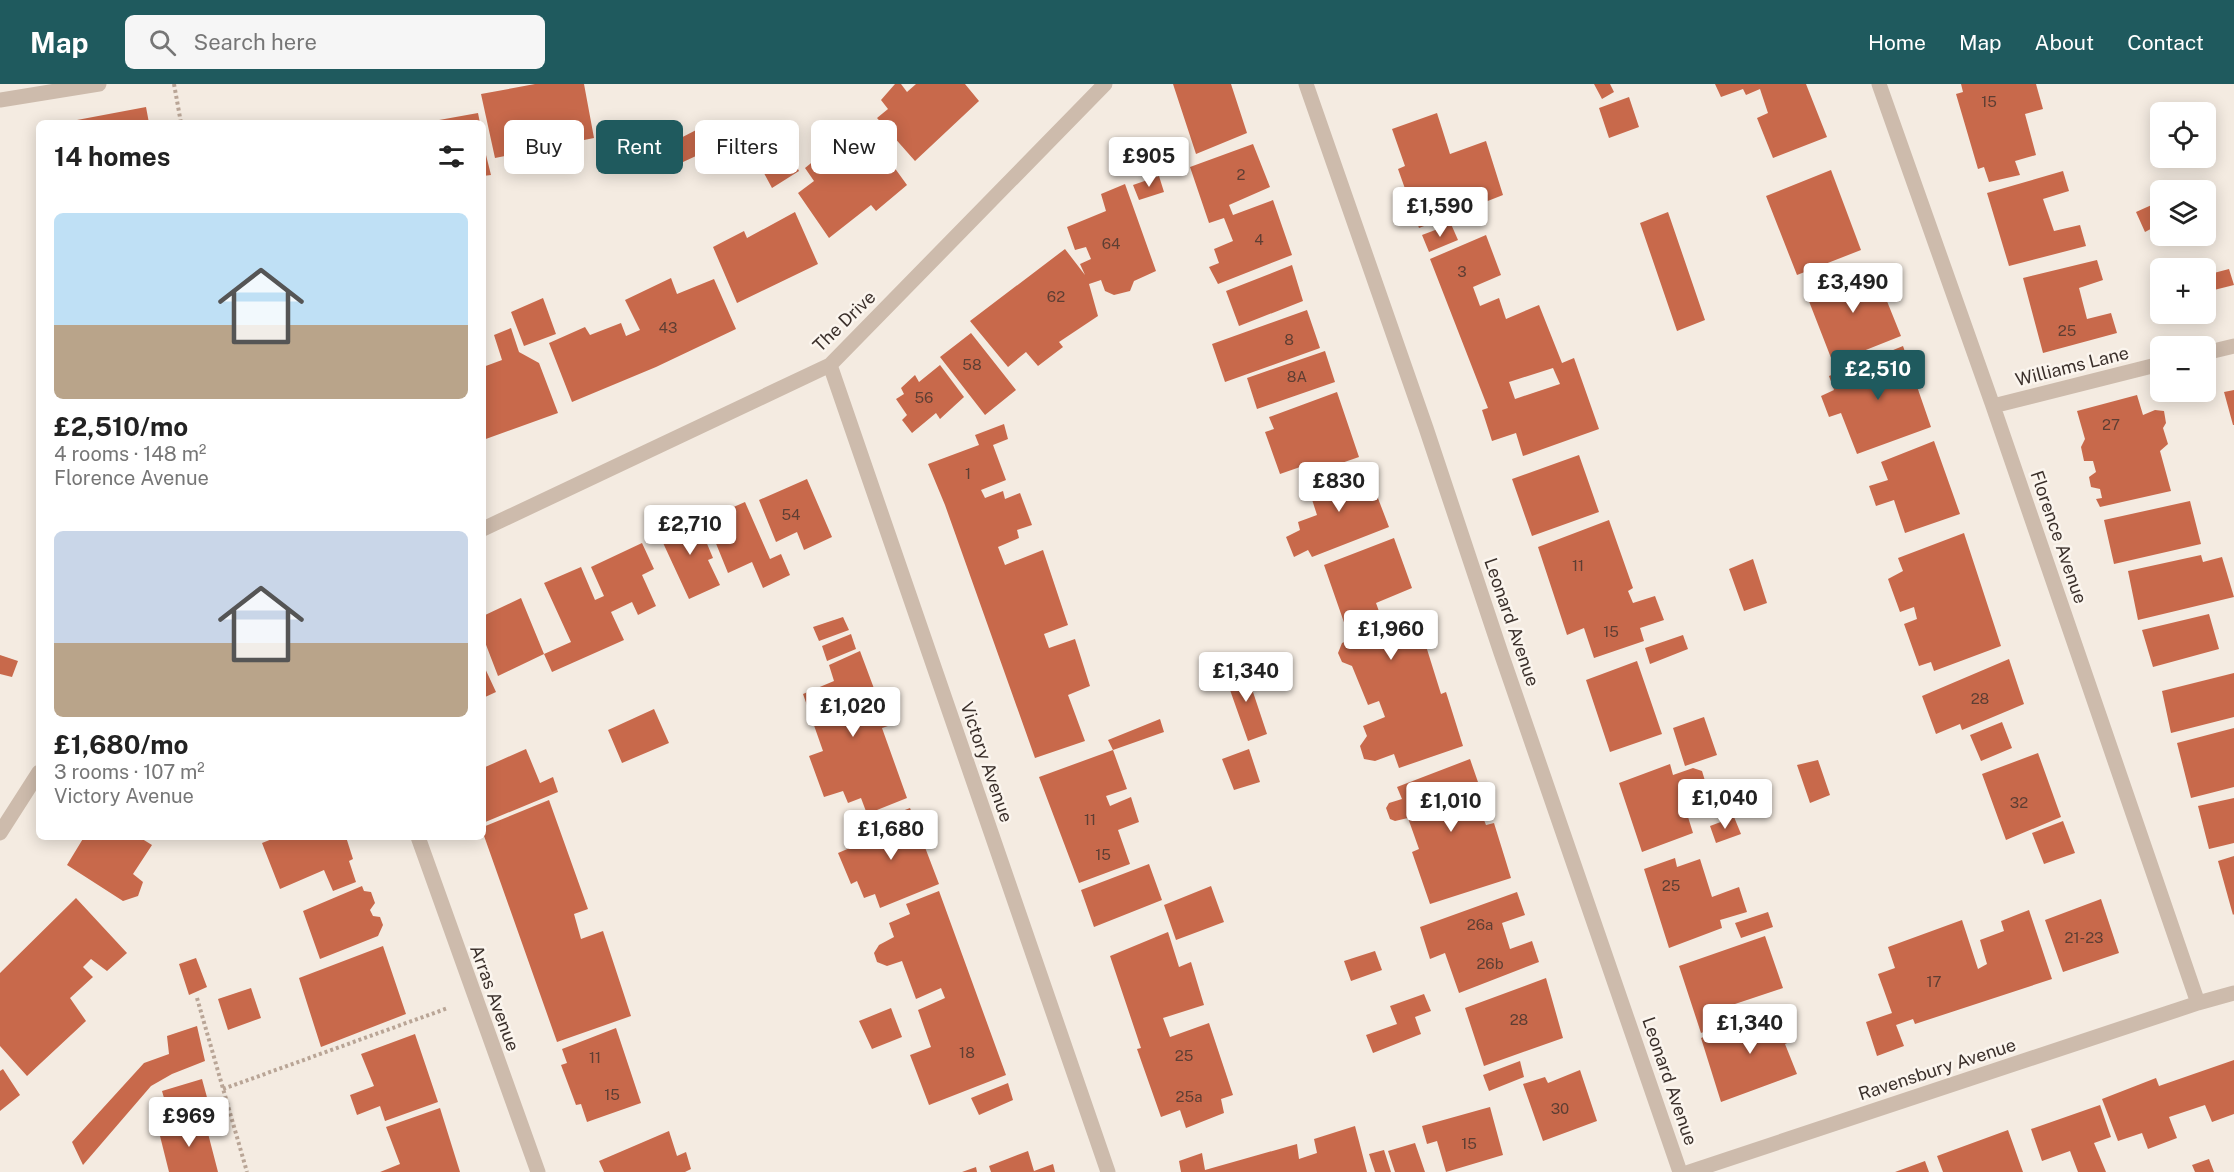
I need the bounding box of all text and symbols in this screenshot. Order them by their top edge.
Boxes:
search box [125,15,545,69]
text: Map [30,26,89,59]
icon: search [146,26,179,59]
text: Search here [194,29,317,55]
text: Home [1868,30,1926,55]
text: Map [1959,30,2002,55]
text: About [2035,30,2094,55]
text: Contact [2127,30,2204,55]
house number: 15 [1981,93,1997,110]
map controls [2150,102,2216,402]
button: locate [2150,102,2216,168]
chip: Buy [504,120,584,174]
chip: Rent [596,120,683,174]
chip: Filters [695,120,799,174]
chip: New [811,120,897,174]
pin: £905 [1113,137,1185,188]
icon: filters [435,140,468,173]
text: 14 homes [54,141,170,172]
text: £905 [1123,144,1175,168]
house number: 2 [1237,166,1246,183]
button: layers [2150,180,2216,246]
pin: £1,590 [1391,187,1489,238]
text: £1,590 [1407,194,1473,218]
house number: 4 [1254,231,1264,248]
house number: 64 [1102,235,1120,252]
icon: home [207,252,315,360]
button: + [2150,258,2216,324]
house number: 3 [1457,263,1467,280]
pin: £3,490 [1804,263,1902,314]
text: £3,490 [1818,270,1888,294]
street label: The Drive [808,286,880,356]
house number: 62 [1047,288,1065,305]
house number: 43 [659,319,677,336]
house number: 25 [2058,322,2076,339]
house number: 8 [1284,331,1294,348]
button: − [2150,336,2216,402]
street label: Williams Lane [2013,342,2131,390]
pin: £2,510 [1829,350,1927,401]
house number: 58 [962,356,982,373]
text: £2,510 [1845,357,1911,381]
house number: 8A [1287,368,1308,385]
house number: 56 [915,389,933,406]
text: £2,510/mo [54,411,188,442]
house number: 27 [2102,416,2120,433]
text: 4 rooms · 148 m² [54,442,206,466]
pin: £830 [1303,462,1375,513]
house number: 1 [965,465,971,482]
text: Florence Avenue [54,466,209,490]
street label: Florence Avenue [2026,468,2092,606]
text: £830 [1313,469,1365,493]
pin: £2,710 [641,505,739,556]
house number: 54 [781,506,801,523]
text: £2,710 [658,512,722,536]
street label: Leonard Avenue [1480,555,1544,689]
house number: 11 [1572,557,1584,574]
icon: home [207,570,315,678]
pin: £1,960 [1342,610,1440,661]
text: £1,960 [1358,617,1424,641]
house number: 15 [1603,623,1619,640]
pin: £1,340 [1197,652,1295,703]
text: £1,340 [1213,659,1279,683]
pin: £1,020 [804,687,902,738]
house number: 28 [1971,690,1989,707]
text: £1,020 [820,694,886,718]
street label: Victory Avenue [957,699,1017,825]
text: £1,680/mo [54,729,189,760]
text: 3 rooms · 107 m² [54,760,205,784]
pin: £1,040 [1676,779,1774,830]
pin: £1,010 [1402,782,1500,833]
text: Victory Avenue [54,784,194,808]
text: £1,040 [1692,786,1758,810]
text: £1,010 [1420,789,1482,813]
house number: 32 [2010,794,2028,811]
pin: £1,680 [842,810,940,861]
house number: 11 [1084,811,1096,828]
text: £1,680 [858,817,924,841]
house number: 15 [1095,846,1111,863]
house number: 25 [1662,877,1680,894]
house number: 26a [1467,916,1493,933]
house number: 21-23 [2064,929,2104,946]
street label: Arras Avenue [466,942,524,1054]
house number: 26b [1476,955,1504,972]
house number: 17 [1926,973,1942,990]
pin: £1,340 [1701,1004,1799,1055]
house number: 28 [1510,1011,1528,1028]
text: £1,340 [1717,1011,1783,1035]
street label: Leonard Avenue [1638,1014,1702,1148]
street label: Ravensbury Avenue [1856,1034,2018,1104]
house number: 18 [959,1044,975,1061]
house number: 25 [1175,1047,1193,1064]
house number: 11 [589,1049,601,1066]
house number: 15 [604,1086,620,1103]
house number: 25a [1176,1088,1202,1105]
pin: £969 [153,1097,225,1148]
house number: 30 [1551,1100,1569,1117]
text: £969 [163,1104,215,1128]
house number: 15 [1461,1135,1477,1152]

